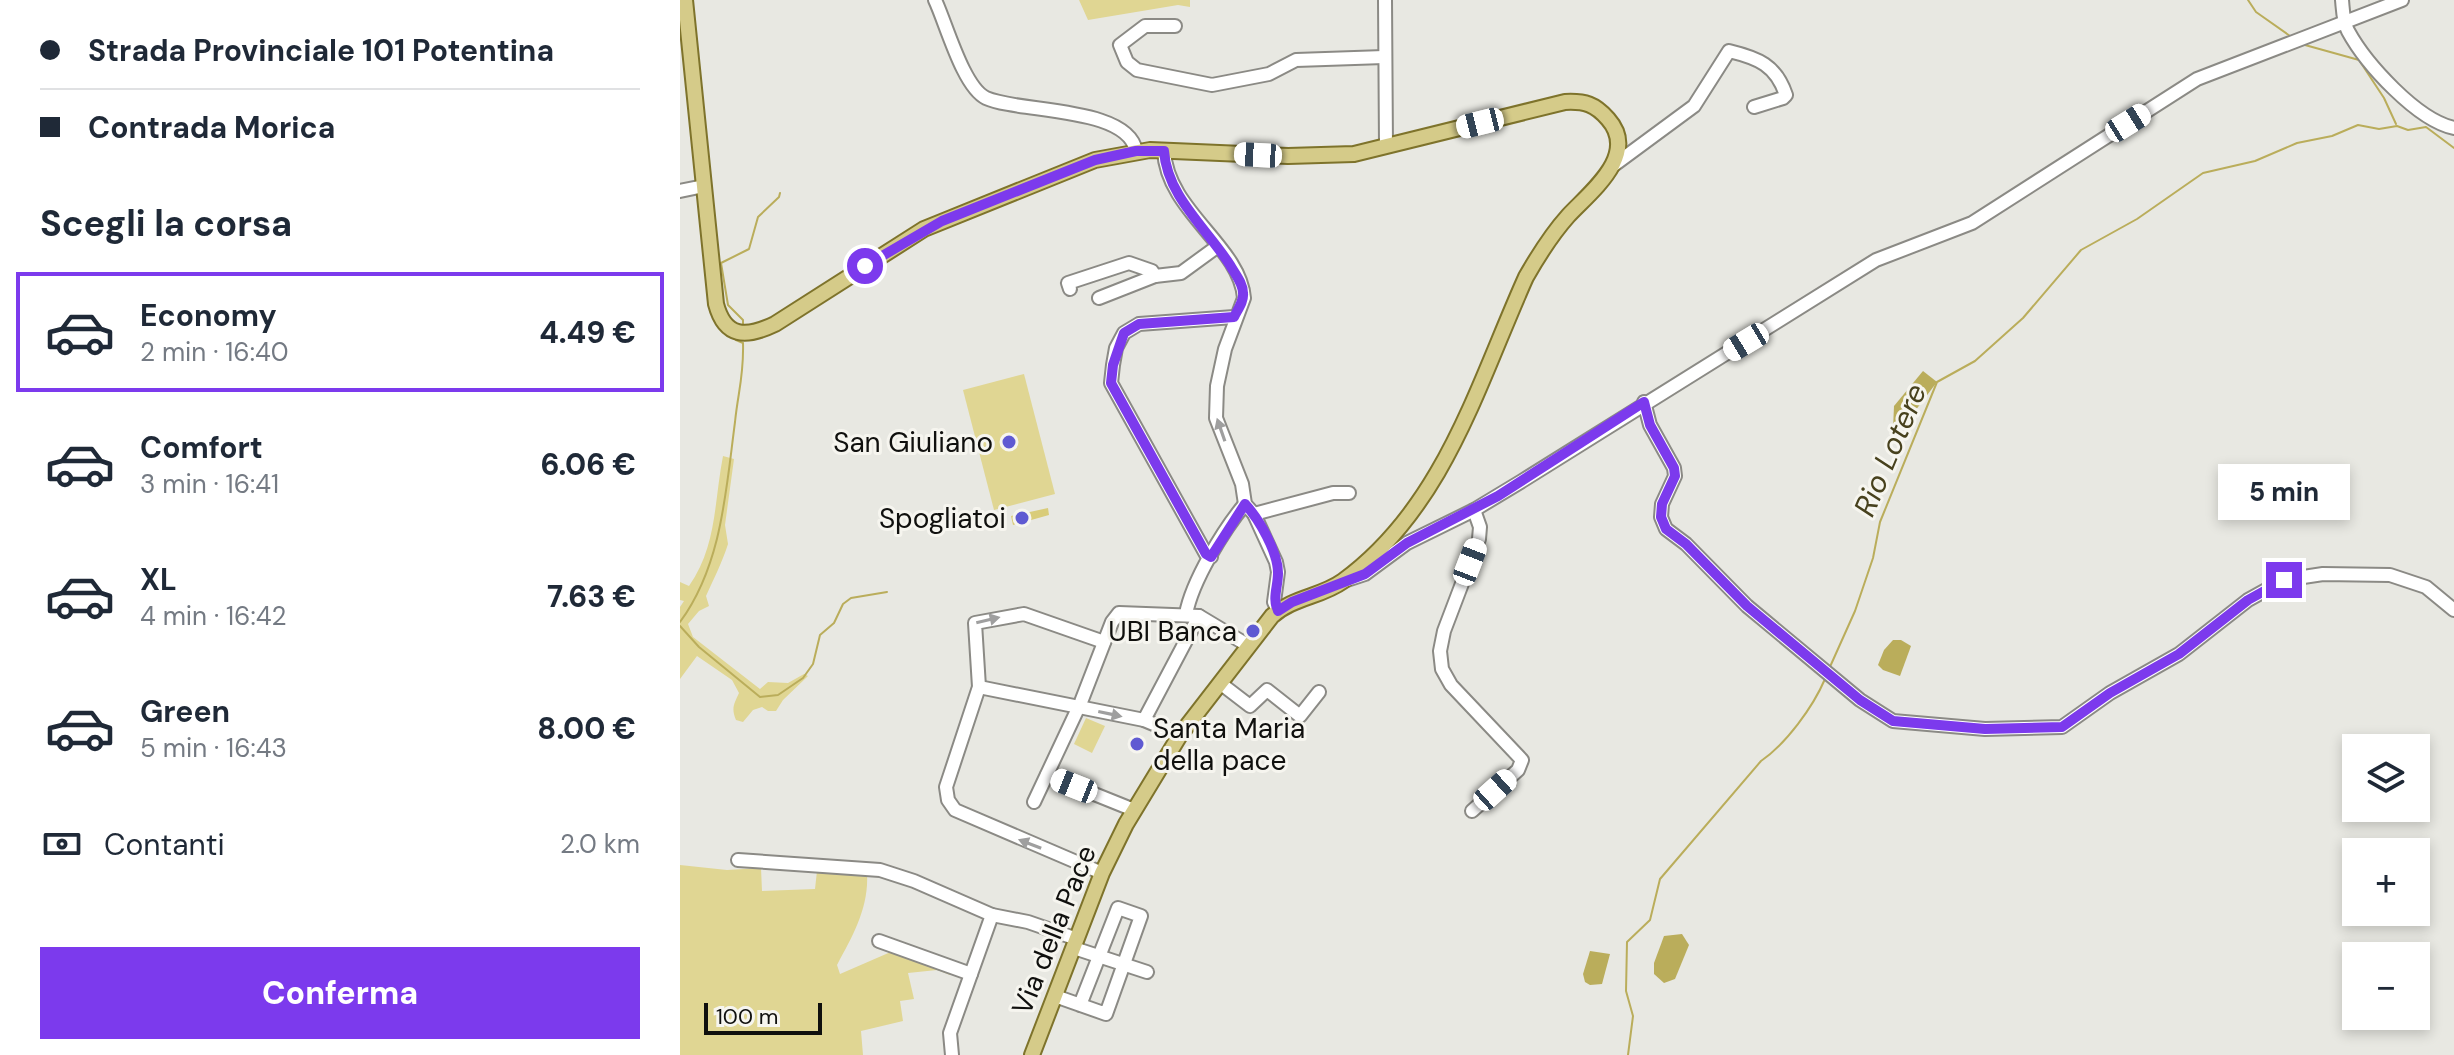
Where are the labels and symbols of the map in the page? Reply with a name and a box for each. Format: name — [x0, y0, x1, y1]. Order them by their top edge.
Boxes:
car — [2101, 100, 2155, 146]
car — [1454, 106, 1506, 140]
car — [1233, 142, 1283, 168]
route start — [847, 248, 883, 284]
car — [1719, 319, 1773, 365]
water label: Rio Lotere — [1845, 378, 1935, 522]
one-way arrow — [1214, 418, 1226, 442]
place label: San Giuliano — [833, 424, 993, 461]
marker: San Giuliano — [1000, 433, 1018, 451]
callout: 5 min — [2218, 464, 2350, 520]
place label: Spogliatoi — [879, 500, 1006, 537]
marker: Spogliatoi — [1013, 509, 1031, 527]
car — [1450, 535, 1490, 589]
route end — [2266, 562, 2302, 598]
one-way arrow — [975, 613, 1000, 626]
place label: UBI Banca — [1108, 613, 1237, 650]
marker: UBI Banca — [1244, 622, 1262, 640]
one-way arrow — [1098, 708, 1123, 721]
place label: Santa Maria della pace — [1153, 710, 1305, 779]
marker: Santa Maria della pace — [1128, 735, 1146, 753]
car — [1469, 765, 1521, 815]
car — [1047, 766, 1101, 806]
one-way arrow — [1018, 837, 1042, 850]
street label: Via della Pace — [1003, 840, 1105, 1020]
scale bar — [704, 999, 822, 1035]

